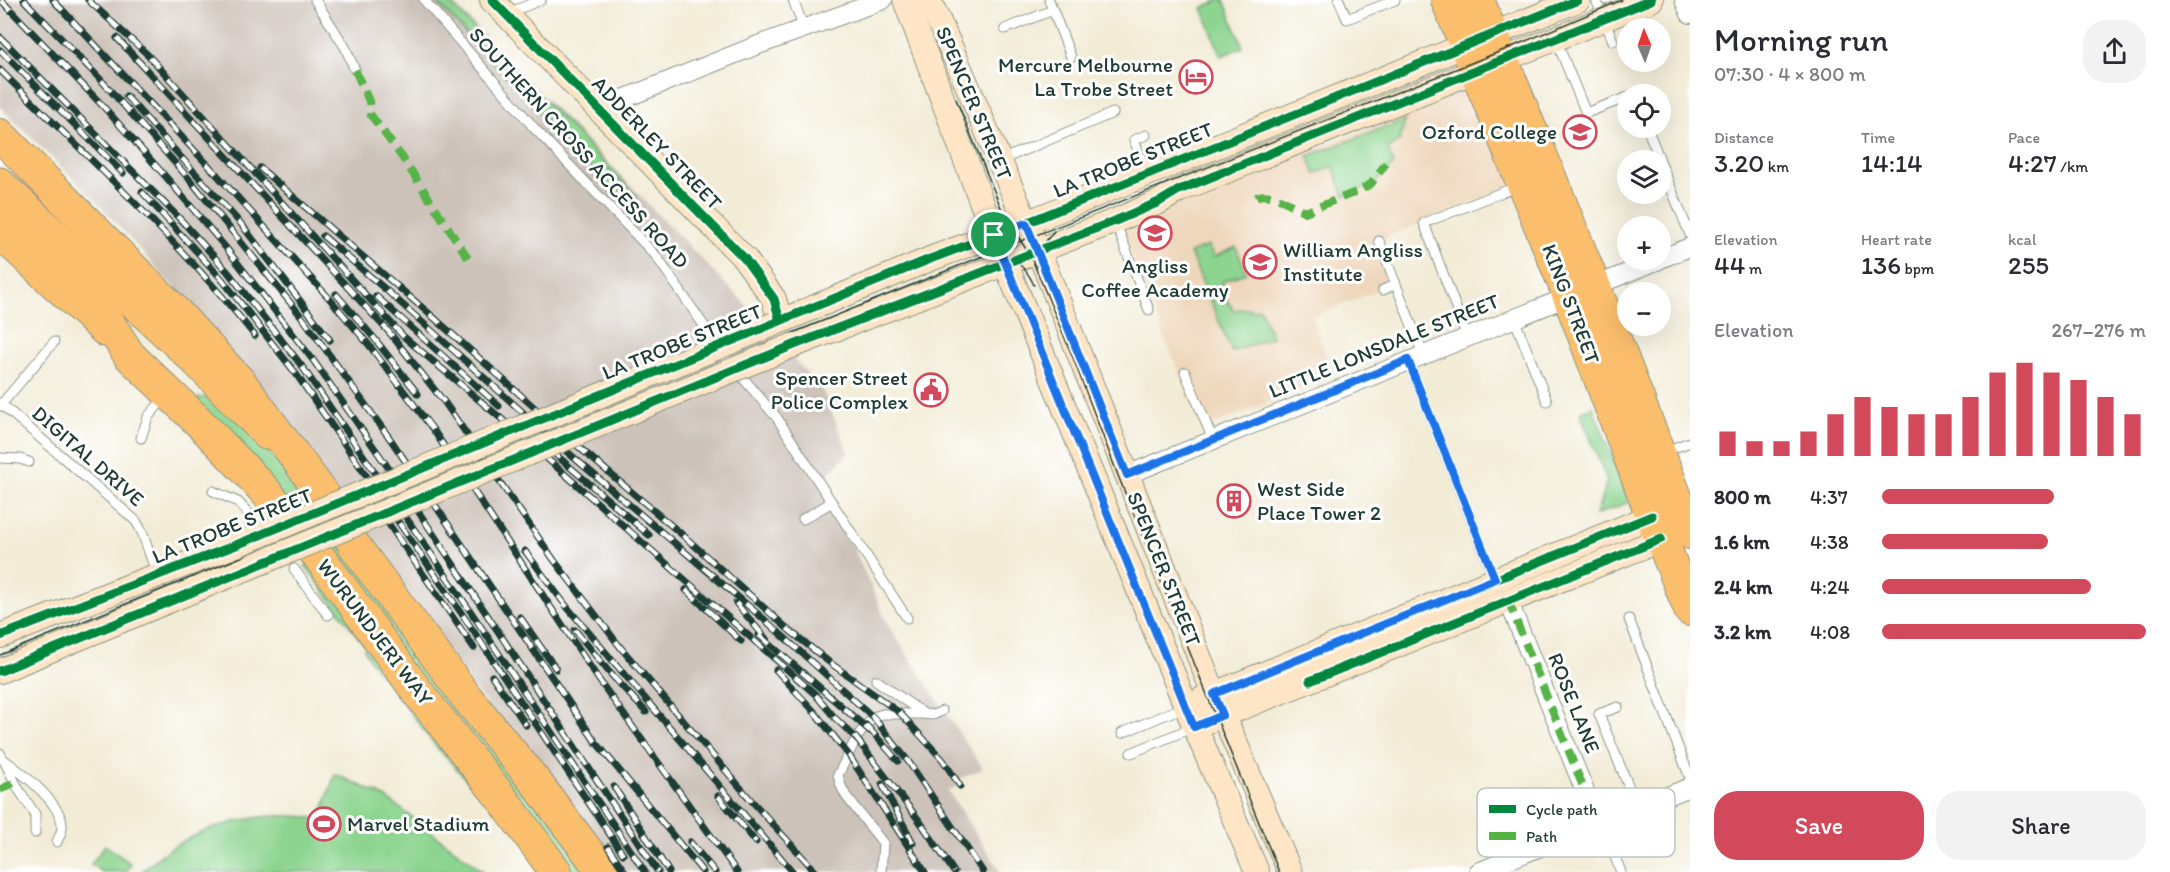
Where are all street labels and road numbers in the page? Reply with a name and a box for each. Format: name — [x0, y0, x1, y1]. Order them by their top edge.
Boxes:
street label: SOUTHERN CROSS ACCESS ROAD — [464, 22, 695, 274]
street label: SPENCER STREET — [931, 22, 1018, 183]
street label: ADDERLEY STREET — [587, 71, 728, 215]
street label: LA TROBE STREET — [1049, 116, 1216, 203]
street label: KING STREET — [1537, 240, 1606, 367]
street label: LITTLE LONSDALE STREET — [1265, 288, 1503, 403]
street label: LA TROBE STREET — [598, 298, 765, 385]
street label: DIGITAL DRIVE — [27, 400, 150, 511]
street label: LA TROBE STREET — [148, 482, 315, 569]
street label: SPENCER STREET — [1122, 488, 1207, 650]
street label: WURUNDJERI WAY — [312, 553, 439, 710]
street label: ROSE LANE — [1543, 649, 1606, 757]

